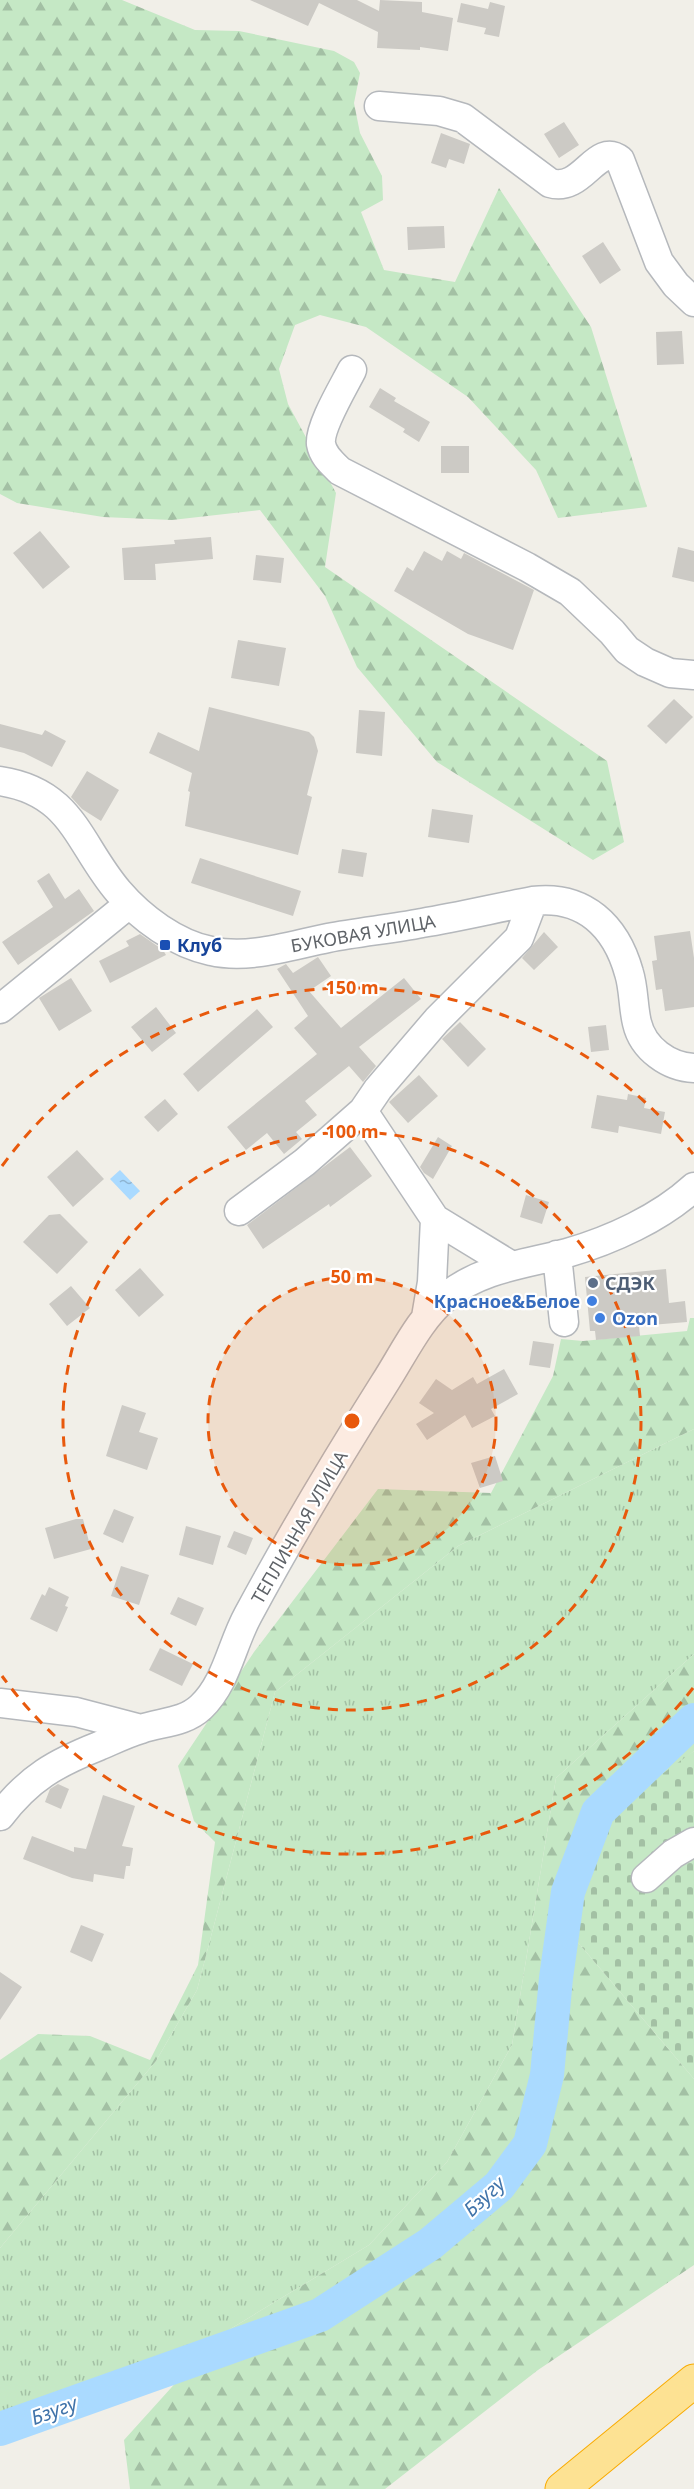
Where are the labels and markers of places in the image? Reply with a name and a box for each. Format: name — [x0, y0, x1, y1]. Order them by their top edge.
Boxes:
place label: Клуб — [177, 933, 222, 957]
marker: Клуб — [158, 938, 172, 952]
place label: СДЭК — [605, 1271, 655, 1295]
marker: СДЭК — [586, 1276, 600, 1290]
place label: Красное&Белое — [434, 1289, 580, 1313]
marker: Красное&Белое — [585, 1294, 599, 1308]
place label: Ozon — [612, 1306, 658, 1330]
marker: Ozon — [593, 1311, 607, 1325]
centre of rings — [342, 1411, 362, 1431]

